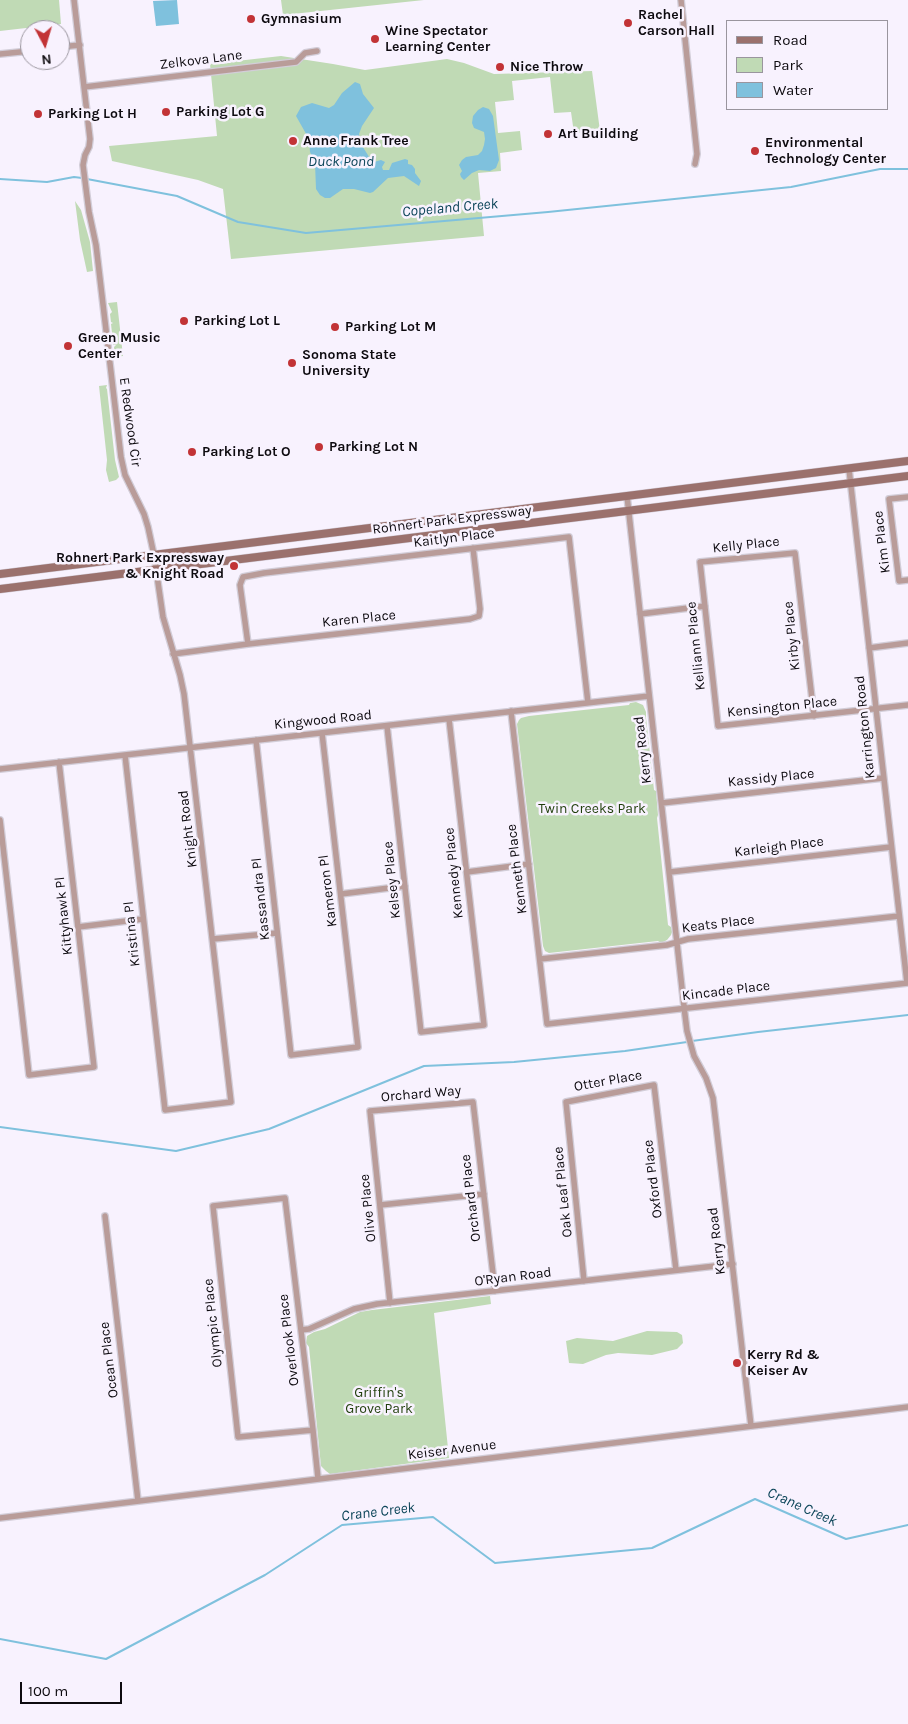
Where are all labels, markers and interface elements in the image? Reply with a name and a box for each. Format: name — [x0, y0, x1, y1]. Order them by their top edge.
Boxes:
place label: Rachel Carson Hall — [638, 7, 715, 40]
place label: Gymnasium — [261, 11, 342, 27]
marker: Gymnasium — [245, 13, 257, 25]
marker: Rachel Carson Hall — [622, 17, 634, 29]
north arrow — [20, 20, 70, 70]
legend — [726, 20, 888, 110]
place label: Wine Spectator Learning Center — [385, 23, 490, 56]
text: Road — [773, 31, 808, 49]
marker: Wine Spectator Learning Center — [369, 33, 381, 45]
street label: Zelkova Lane — [159, 47, 243, 73]
text: N — [41, 50, 52, 68]
text: Park — [773, 56, 803, 74]
place label: Nice Throw — [510, 59, 583, 75]
marker: Nice Throw — [494, 61, 506, 73]
text: Water — [773, 81, 813, 99]
place label: Parking Lot G — [176, 104, 264, 120]
place label: Parking Lot H — [48, 106, 137, 122]
marker: Parking Lot G — [160, 106, 172, 118]
marker: Parking Lot H — [32, 108, 44, 120]
place label: Art Building — [558, 126, 638, 142]
marker: Art Building — [542, 128, 554, 140]
place label: Anne Frank Tree — [303, 133, 409, 149]
marker: Anne Frank Tree — [287, 135, 299, 147]
place label: Environmental Technology Center — [765, 135, 886, 168]
marker: Environmental Technology Center — [749, 145, 761, 157]
water label: Duck Pond — [308, 153, 374, 171]
water label: Copeland Creek — [401, 195, 499, 221]
place label: Parking Lot L — [194, 313, 280, 329]
marker: Parking Lot L — [178, 315, 190, 327]
place label: Parking Lot M — [345, 319, 436, 335]
marker: Parking Lot M — [329, 321, 341, 333]
place label: Green Music Center — [78, 330, 160, 362]
marker: Green Music Center — [62, 340, 74, 352]
place label: Sonoma State University — [302, 347, 396, 380]
marker: Sonoma State University — [286, 357, 298, 369]
street label: E Redwood Cir — [115, 376, 145, 468]
place label: Parking Lot N — [329, 439, 418, 455]
marker: Parking Lot N — [313, 441, 325, 453]
place label: Parking Lot O — [202, 444, 291, 460]
marker: Parking Lot O — [186, 446, 198, 458]
street label: Rohnert Park Expressway — [371, 502, 533, 538]
street label: Kim Place — [870, 510, 894, 574]
street label: Kaitlyn Place — [412, 525, 496, 551]
street label: Kelly Place — [712, 533, 780, 557]
place label: Rohnert Park Expressway & Knight Road — [56, 550, 224, 582]
marker: Rohnert Park Expressway & Knight Road — [228, 560, 240, 572]
street label: Kirby Place — [780, 600, 804, 672]
street label: Kelliann Place — [683, 601, 709, 691]
street label: Karen Place — [321, 607, 397, 631]
street label: Karrington Road — [851, 675, 879, 779]
street label: Kensington Place — [726, 693, 838, 721]
street label: Kingwood Road — [273, 707, 373, 733]
street label: Kerry Road — [631, 715, 655, 785]
street label: Kassidy Place — [727, 765, 815, 791]
street label: Knight Road — [175, 789, 201, 869]
park label: Twin Creeks Park — [538, 801, 646, 817]
street label: Kenneth Place — [503, 823, 531, 915]
street label: Kennedy Place — [441, 827, 467, 919]
street label: Karleigh Place — [733, 833, 825, 861]
street label: Kelsey Place — [380, 840, 404, 920]
street label: Kameron Pl — [315, 854, 341, 928]
street label: Kassandra Pl — [248, 857, 274, 941]
street label: Kittyhawk Pl — [52, 876, 76, 956]
street label: Kristina Pl — [120, 900, 144, 968]
street label: Keats Place — [681, 911, 755, 937]
street label: Kincade Place — [681, 977, 771, 1005]
street label: Otter Place — [573, 1067, 643, 1095]
street label: Orchard Way — [380, 1082, 462, 1106]
street label: Oxford Place — [640, 1139, 666, 1219]
street label: Oak Leaf Place — [550, 1146, 576, 1238]
street label: Orchard Place — [457, 1153, 485, 1243]
street label: Olive Place — [356, 1173, 380, 1243]
street label: Kerry Road — [705, 1206, 729, 1276]
street label: O'Ryan Road — [473, 1264, 553, 1290]
street label: Olympic Place — [200, 1278, 226, 1368]
street label: Overlook Place — [275, 1293, 303, 1387]
street label: Ocean Place — [96, 1321, 122, 1399]
place label: Kerry Rd & Keiser Av — [747, 1347, 820, 1380]
marker: Kerry Rd & Keiser Av — [731, 1357, 743, 1369]
park label: Griffin's Grove Park — [345, 1385, 413, 1418]
street label: Keiser Avenue — [407, 1436, 497, 1464]
water label: Crane Creek — [764, 1484, 840, 1530]
water label: Crane Creek — [340, 1499, 416, 1525]
scale bar — [22, 1672, 125, 1704]
text: 100 m — [28, 1682, 68, 1700]

